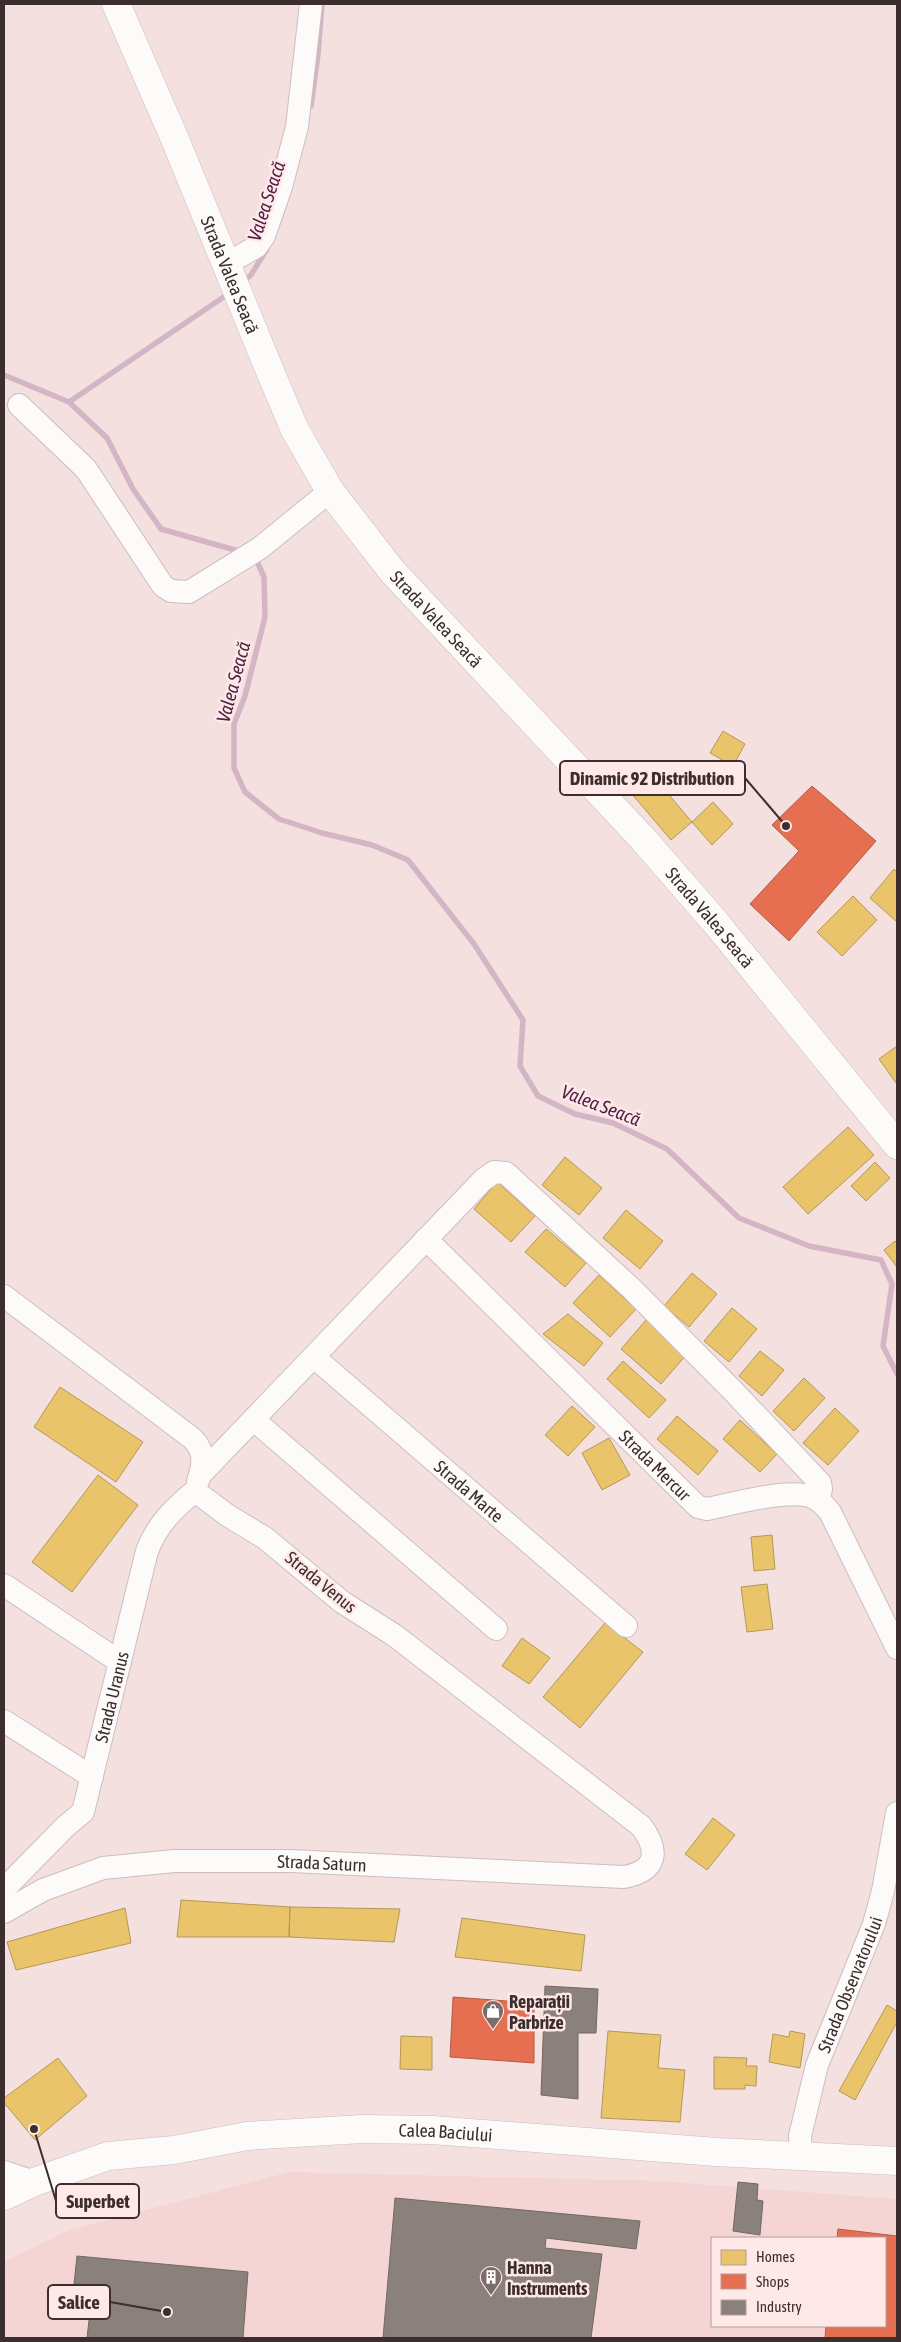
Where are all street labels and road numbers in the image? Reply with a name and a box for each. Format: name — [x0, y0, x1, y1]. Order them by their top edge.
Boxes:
street label: Strada Valea Seacă — [197, 213, 264, 337]
street label: Strada Valea Seacă — [386, 566, 487, 671]
street label: Strada Valea Seacă — [662, 863, 758, 972]
street label: Strada Mercur — [615, 1425, 696, 1505]
street label: Strada Marte — [431, 1455, 508, 1526]
street label: Strada Venus — [281, 1547, 361, 1617]
street label: Strada Uranus — [90, 1649, 133, 1745]
street label: Strada Saturn — [277, 1850, 367, 1875]
street label: Strada Observatorului — [813, 1914, 886, 2056]
street label: Calea Baciului — [398, 2119, 493, 2145]

